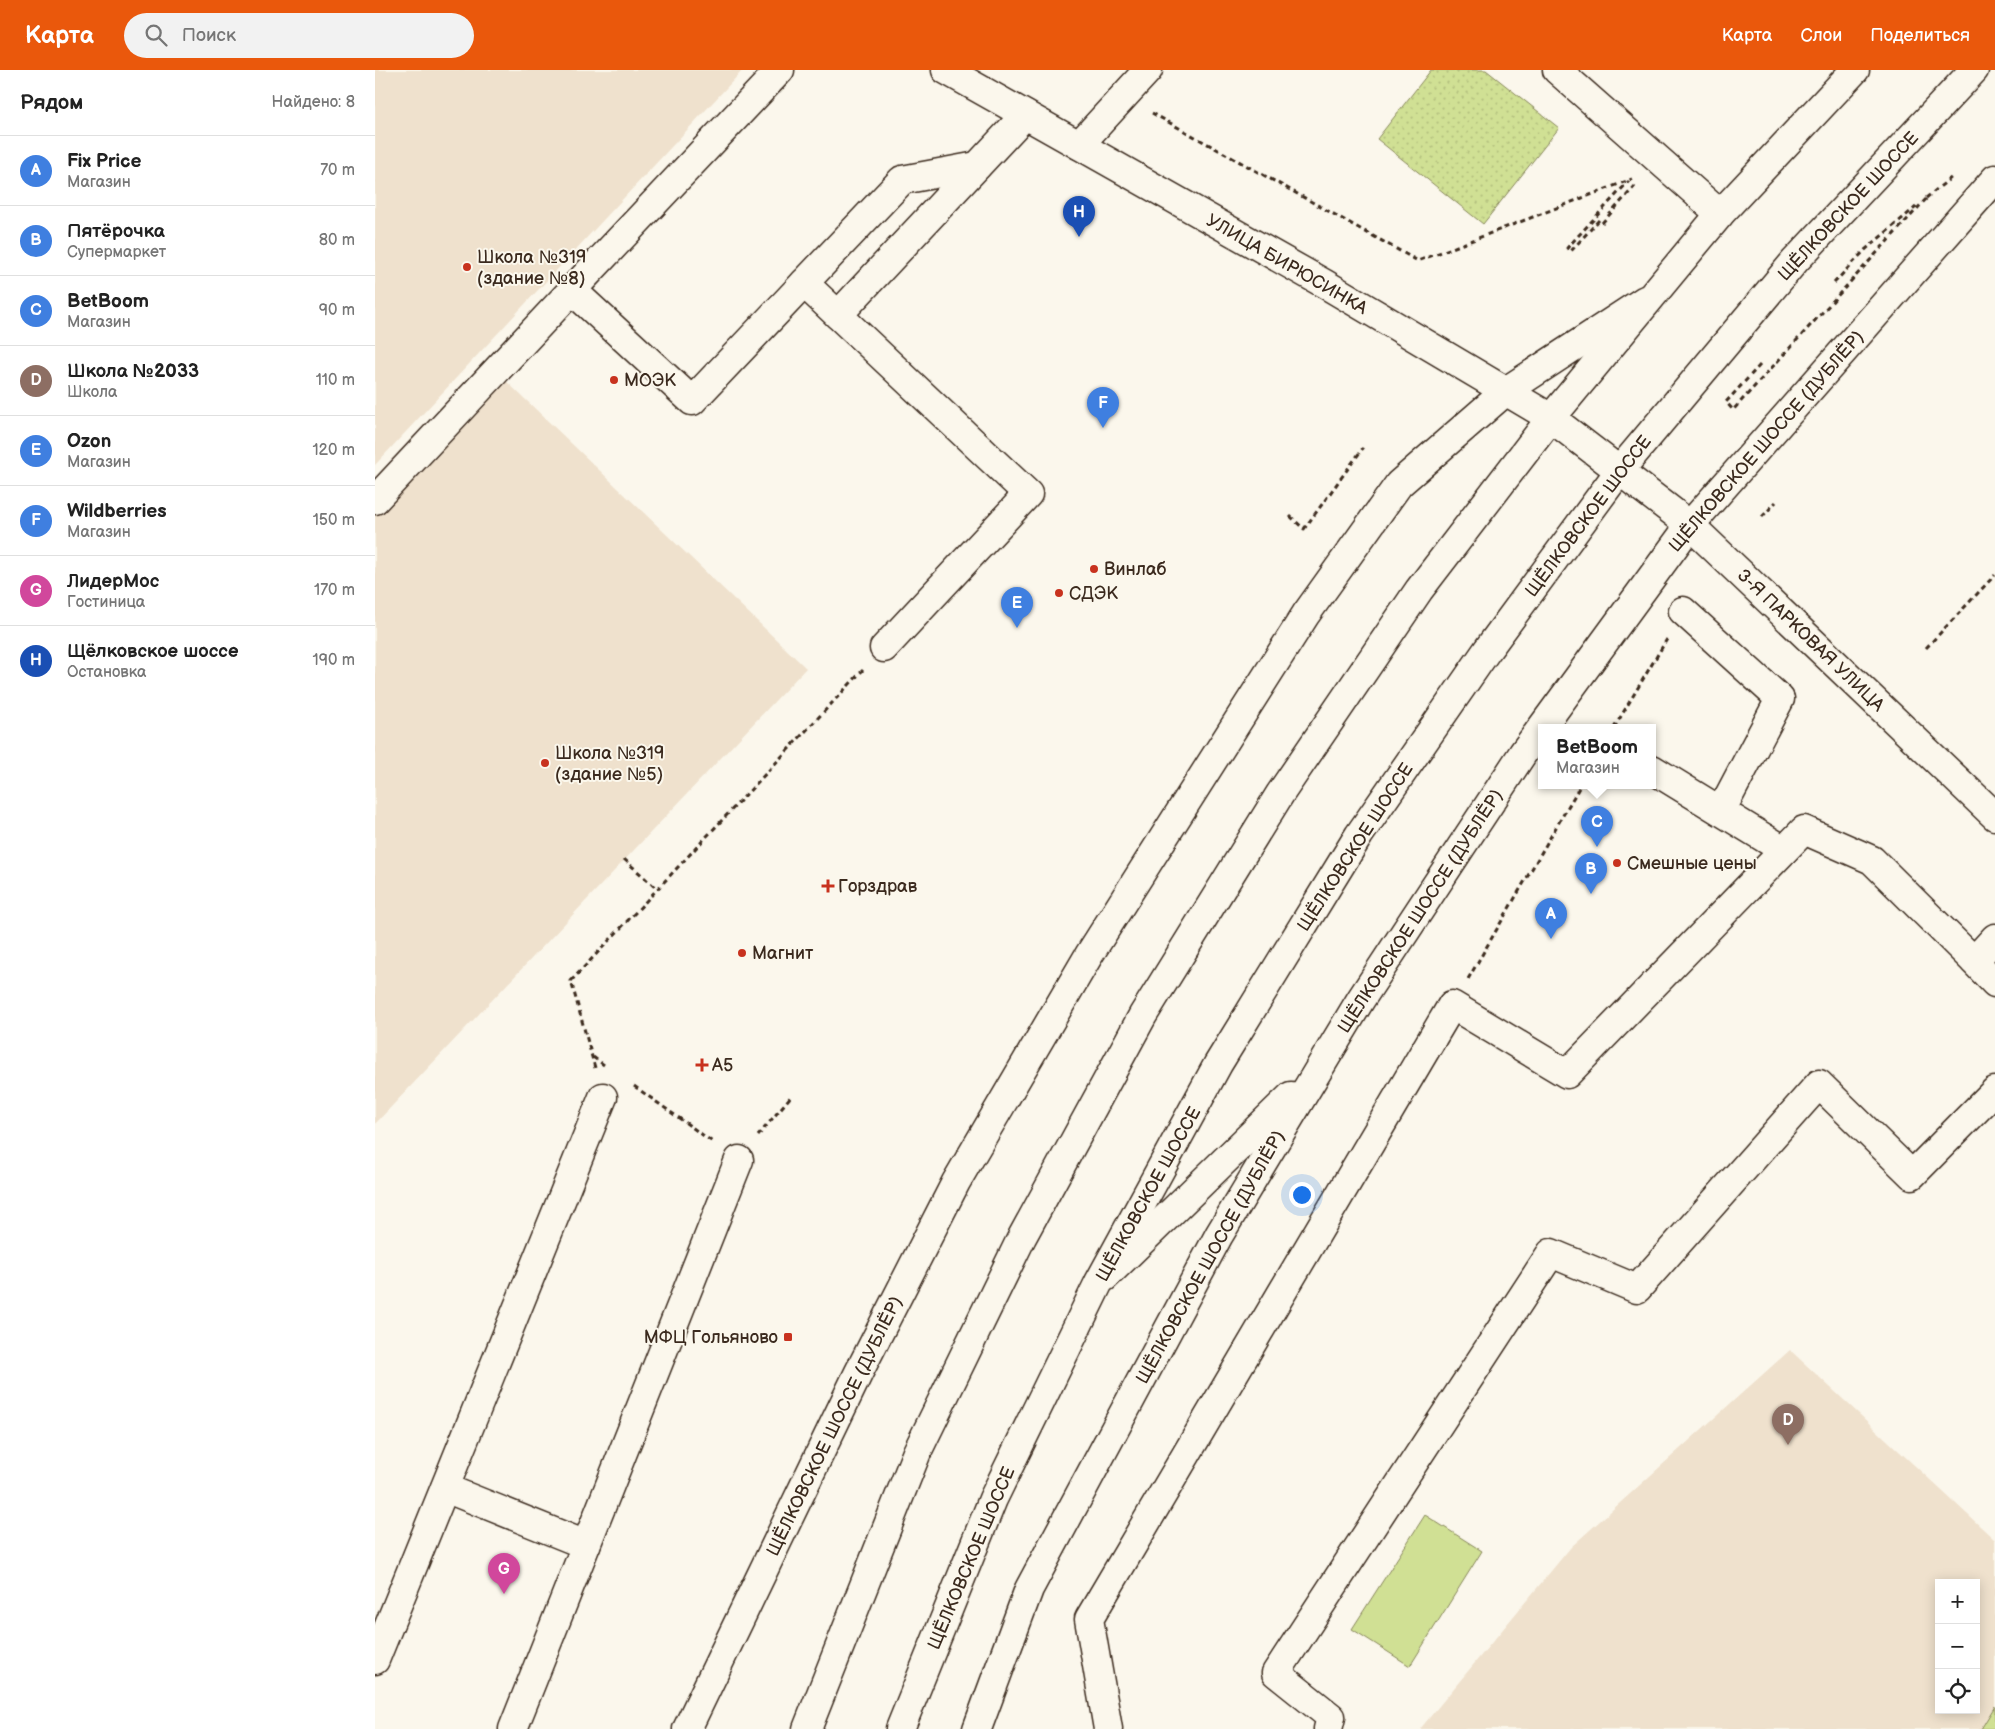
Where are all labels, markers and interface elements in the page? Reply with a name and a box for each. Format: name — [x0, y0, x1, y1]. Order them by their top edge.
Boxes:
search box — [124, 13, 474, 58]
text: Карта — [25, 21, 94, 50]
icon: search — [142, 21, 170, 49]
text: Поиск — [182, 24, 236, 47]
text: Карта — [1722, 25, 1772, 46]
text: Слои — [1800, 25, 1842, 46]
text: Поделиться — [1870, 25, 1970, 46]
text: Рядом — [20, 90, 83, 115]
text: Найдено: 8 — [272, 93, 355, 112]
street label: ЩЁЛКОВСКОЕ ШОССЕ — [1773, 127, 1923, 285]
text: Fix Price — [67, 150, 141, 173]
text: A — [31, 161, 41, 180]
text: 70 m — [320, 161, 355, 180]
text: Магазин — [67, 173, 131, 192]
pin: H — [1063, 196, 1095, 237]
street label: УЛИЦА БИРЮСИНКА — [1203, 210, 1371, 319]
text: Пятёрочка — [67, 220, 165, 243]
text: B — [30, 231, 42, 250]
text: 80 m — [319, 231, 355, 250]
text: Супермаркет — [67, 243, 166, 262]
place label: Школа №319 (здание №8) — [477, 247, 586, 289]
marker: Школа №319 (здание №8) — [461, 261, 473, 273]
text: BetBoom — [67, 290, 149, 313]
text: C — [30, 301, 42, 320]
text: 90 m — [319, 301, 355, 320]
text: Магазин — [67, 313, 131, 332]
street label: ЩЁЛКОВСКОЕ ШОССЕ (ДУБЛЁР) — [1664, 326, 1868, 556]
text: Школа №2033 — [67, 360, 199, 383]
place label: МОЭК — [624, 370, 676, 391]
text: D — [30, 371, 42, 390]
text: 110 m — [316, 371, 355, 390]
marker: МОЭК — [608, 374, 620, 386]
text: Школа — [67, 383, 117, 402]
pin: F — [1087, 387, 1119, 428]
text: Ozon — [67, 430, 111, 453]
street label: ЩЁЛКОВСКОЕ ШОССЕ — [1520, 431, 1656, 601]
text: E — [31, 441, 41, 460]
text: 120 m — [312, 441, 355, 460]
text: Магазин — [67, 453, 131, 472]
text: Wildberries — [67, 500, 167, 523]
text: F — [31, 511, 41, 530]
text: 150 m — [313, 511, 355, 530]
text: Магазин — [67, 523, 131, 542]
place label: Винлаб — [1104, 559, 1167, 580]
marker: Винлаб — [1088, 563, 1100, 575]
street label: 3-Я ПАРКОВАЯ УЛИЦА — [1733, 565, 1889, 716]
text: ЛидерМос — [67, 570, 159, 593]
text: G — [30, 581, 42, 600]
text: 170 m — [314, 581, 355, 600]
place label: СДЭК — [1069, 583, 1118, 604]
pin: E — [1001, 587, 1033, 628]
marker: СДЭК — [1053, 587, 1065, 599]
text: Гостиница — [67, 593, 145, 612]
text: Щёлковское шоссе — [67, 640, 239, 663]
text: H — [30, 651, 42, 670]
text: 190 m — [313, 651, 355, 670]
text: Остановка — [67, 663, 146, 682]
popup — [1538, 724, 1656, 789]
text: BetBoom — [1556, 736, 1638, 759]
place label: Школа №319 (здание №5) — [555, 743, 664, 785]
marker: Школа №319 (здание №5) — [539, 757, 551, 769]
street label: ЩЁЛКОВСКОЕ ШОССЕ — [1292, 759, 1418, 935]
text: Магазин — [1556, 759, 1620, 778]
street label: ЩЁЛКОВСКОЕ ШОССЕ (ДУБЛЁР) — [1333, 785, 1507, 1037]
pin: C — [1581, 806, 1613, 847]
pin: B — [1575, 853, 1607, 894]
place label: Смешные цены — [1627, 853, 1757, 874]
marker: Смешные цены — [1611, 857, 1623, 869]
place label: Горздрав — [838, 876, 918, 897]
marker: Горздрав — [822, 880, 834, 892]
pin: A — [1535, 898, 1567, 939]
place label: Магнит — [752, 943, 814, 964]
marker: Магнит — [736, 947, 748, 959]
place label: А5 — [711, 1055, 733, 1076]
marker: А5 — [696, 1059, 708, 1071]
street label: ЩЁЛКОВСКОЕ ШОССЕ — [1091, 1103, 1205, 1285]
street label: ЩЁЛКОВСКОЕ ШОССЕ (ДУБЛЁР) — [1131, 1127, 1289, 1387]
your location — [1289, 1182, 1315, 1208]
street label: ЩЁЛКОВСКОЕ ШОССЕ (ДУБЛЁР) — [761, 1293, 907, 1559]
place label: МФЦ Гольяново — [644, 1327, 778, 1348]
marker: МФЦ Гольяново — [782, 1331, 794, 1343]
pin: D — [1772, 1404, 1804, 1445]
street label: ЩЁЛКОВСКОЕ ШОССЕ — [923, 1463, 1019, 1653]
pin: G — [488, 1553, 520, 1594]
map controls — [1935, 1579, 1980, 1714]
button: + — [1935, 1579, 1980, 1624]
button: − — [1935, 1624, 1980, 1669]
button: locate — [1935, 1669, 1980, 1714]

